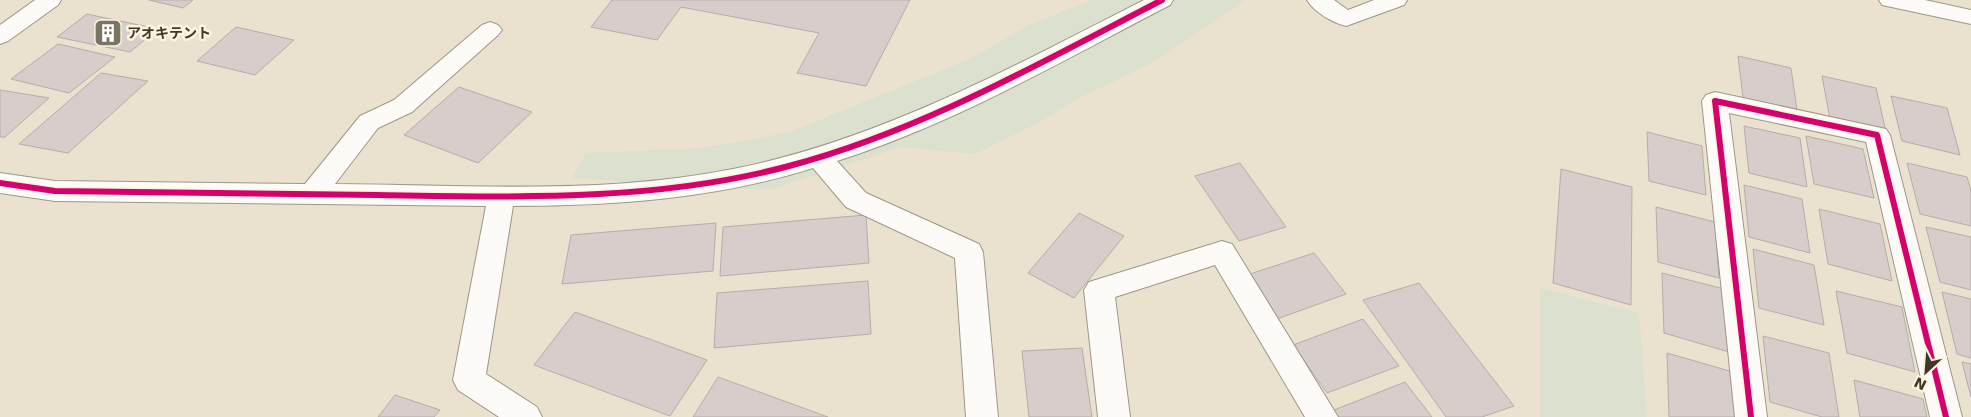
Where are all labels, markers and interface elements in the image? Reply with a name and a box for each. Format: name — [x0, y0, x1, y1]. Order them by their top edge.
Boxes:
building icon: アオキテント — [93, 18, 123, 48]
place label: アオキテント — [127, 25, 211, 41]
north arrow — [1901, 347, 1951, 397]
text: N — [1912, 374, 1929, 393]

